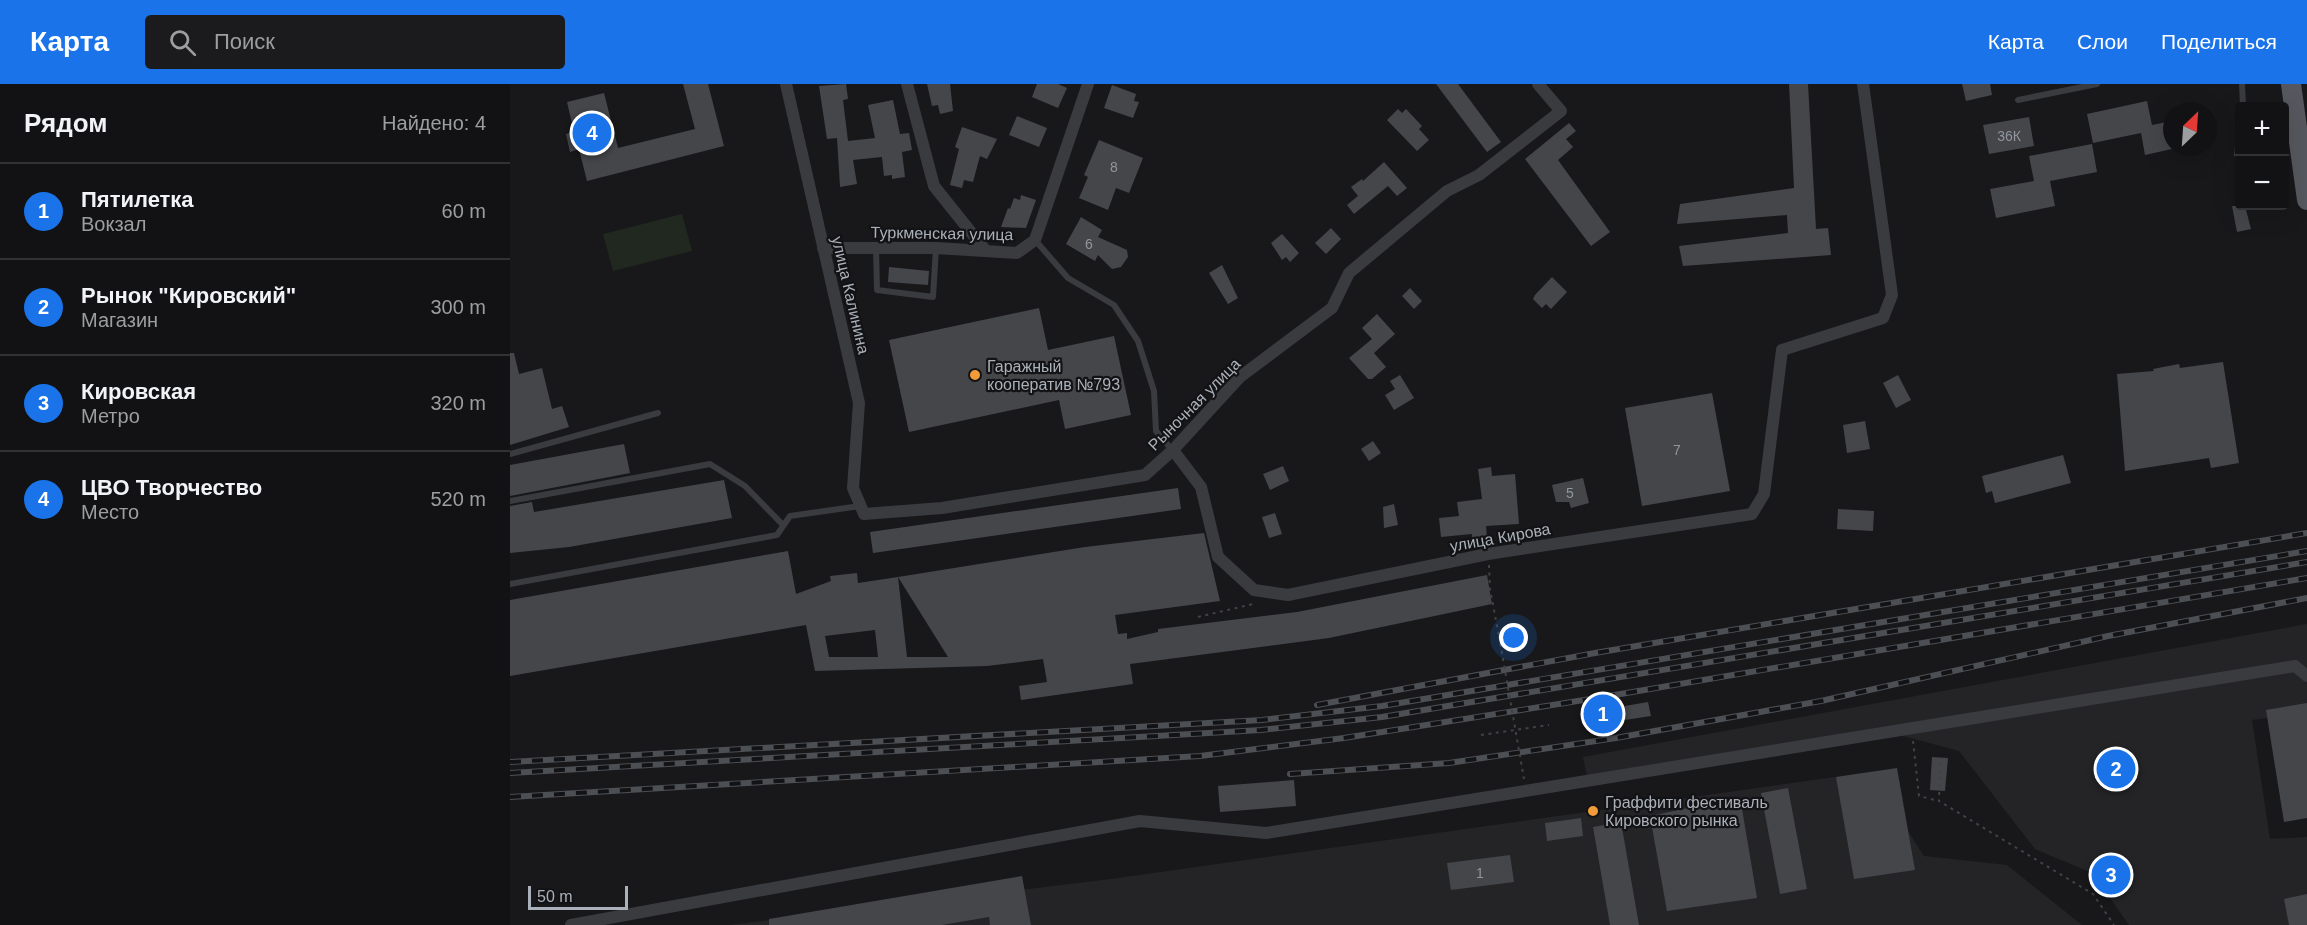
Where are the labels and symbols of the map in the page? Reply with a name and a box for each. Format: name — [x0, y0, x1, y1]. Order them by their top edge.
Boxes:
north arrow — [2163, 102, 2217, 156]
pin: 4 — [572, 110, 611, 156]
house number: 36К — [1997, 128, 2022, 144]
house number: 8 — [1110, 159, 1118, 175]
street label: Туркменская улица — [871, 224, 1014, 243]
street label: улица Калинина — [829, 235, 872, 356]
house number: 6 — [1085, 236, 1093, 252]
street label: Рыночная улица — [1145, 355, 1244, 454]
place label: Гаражный кооператив №793 — [987, 358, 1120, 393]
marker: Гаражный кооператив №793 — [968, 368, 982, 382]
house number: 7 — [1673, 442, 1681, 458]
house number: 5 — [1566, 485, 1574, 501]
street label: улица Кирова — [1449, 520, 1552, 555]
your location — [1499, 623, 1528, 652]
pin: 1 — [1584, 692, 1622, 736]
pin: 2 — [2096, 746, 2136, 792]
place label: Граффити фестиваль Кировского рынка — [1605, 794, 1768, 829]
marker: Граффити фестиваль Кировского рынка — [1586, 804, 1600, 818]
pin: 3 — [2092, 852, 2130, 898]
house number: 1 — [1476, 865, 1484, 881]
scale bar — [528, 883, 628, 910]

